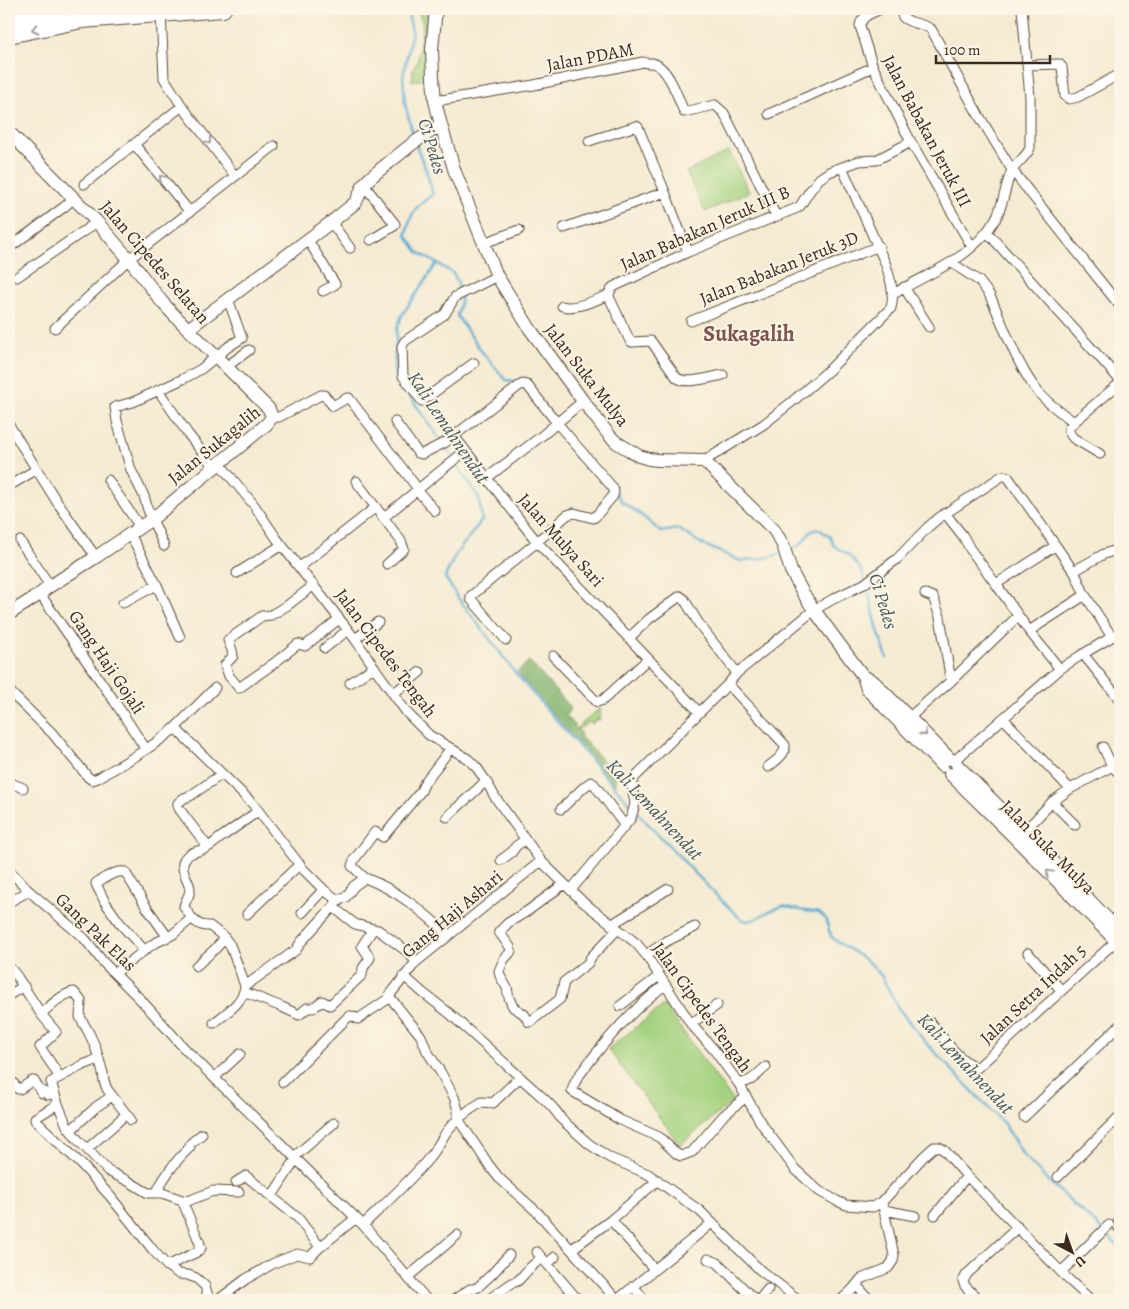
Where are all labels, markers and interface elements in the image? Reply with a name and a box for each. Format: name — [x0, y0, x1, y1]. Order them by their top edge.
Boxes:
one-way arrow — [31, 23, 40, 34]
scale bar — [936, 32, 1050, 64]
street label: Jalan PDAM — [544, 37, 636, 77]
text: 100 m — [944, 40, 981, 60]
street label: Jalan Babakan Jeruk III — [877, 51, 977, 211]
water label: Ci Pedes — [411, 115, 453, 178]
one-way arrow — [202, 135, 211, 145]
one-way arrow — [160, 175, 168, 184]
street label: Jalan Babakan Jeruk III B — [616, 180, 794, 276]
street label: Jalan Cipedes Selatan — [95, 195, 215, 329]
street label: Jalan Babakan Jeruk 3D — [696, 225, 862, 311]
street label: Jalan Suka Mulya — [539, 318, 635, 432]
district label: Sukagalih — [703, 319, 795, 349]
water label: Kali Lemahnendut — [401, 366, 496, 490]
street label: Jalan Sukagalih — [163, 400, 266, 490]
street label: Jalan Mulya Sari — [513, 488, 609, 592]
water label: Ci Pedes — [862, 570, 904, 633]
street label: Jalan Cipedes Tengah — [330, 584, 443, 723]
street label: Gang Haji Gojali — [63, 605, 151, 719]
one-way arrow — [918, 727, 927, 736]
water label: Kali Lemahnendut — [600, 753, 709, 867]
street label: Jalan Suka Mulya — [995, 794, 1101, 900]
street label: Gang Haji Ashari — [396, 865, 508, 963]
one-way arrow — [1046, 869, 1055, 878]
street label: Gang Pak Elas — [50, 887, 142, 977]
street label: Jalan Cipedes Tengah — [647, 937, 758, 1077]
street label: Jalan Setra Indah 5 — [975, 939, 1091, 1049]
water label: Kali Lemahnendut — [911, 1007, 1020, 1121]
north arrow — [1046, 1226, 1096, 1276]
text: U — [1070, 1251, 1090, 1272]

